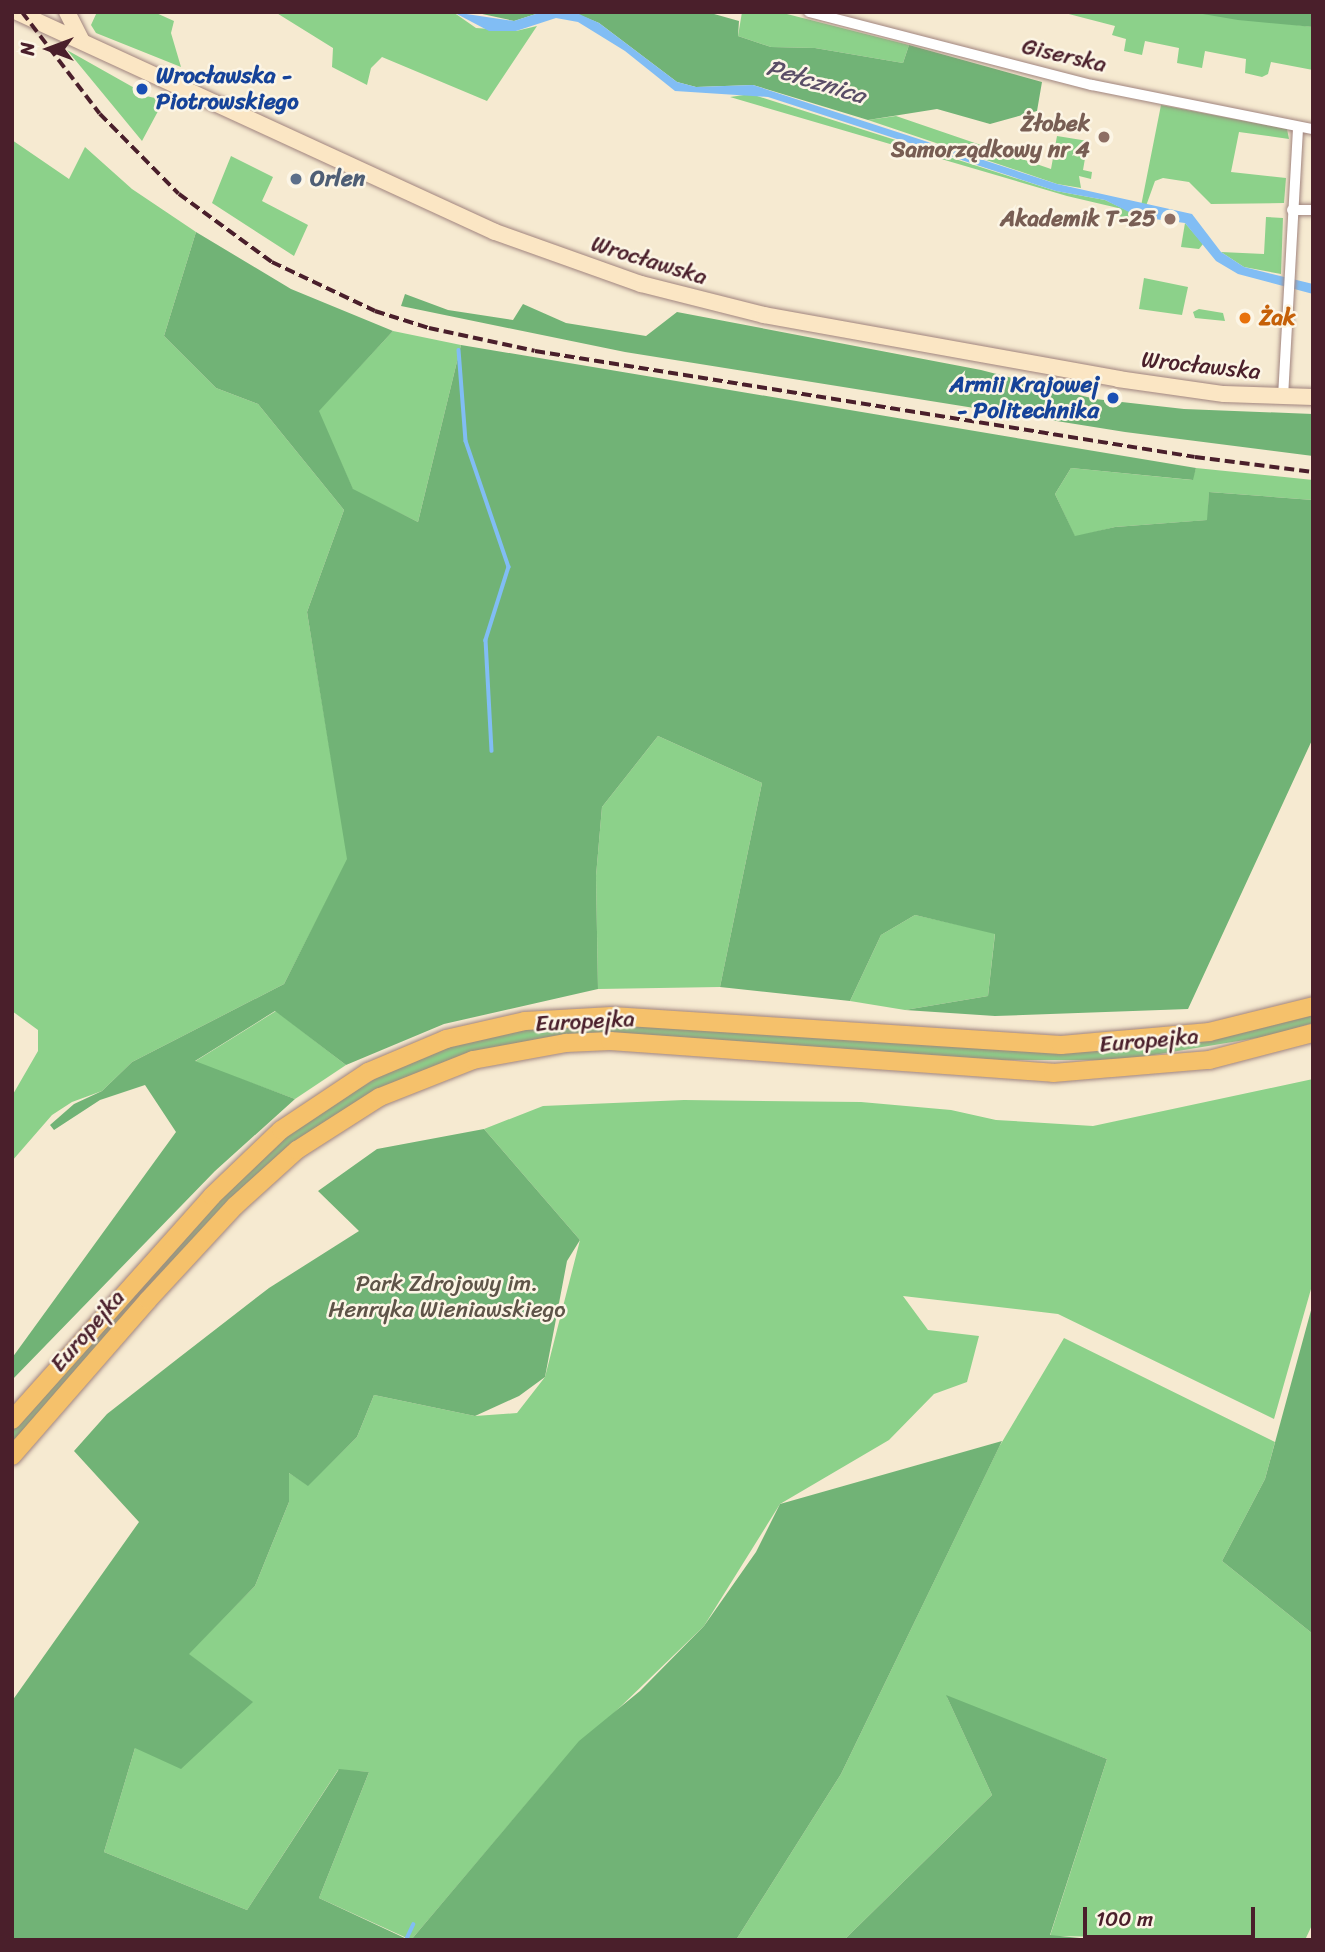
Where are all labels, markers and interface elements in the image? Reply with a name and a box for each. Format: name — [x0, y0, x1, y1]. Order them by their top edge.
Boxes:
north arrow — [14, 14, 84, 84]
street label: Giserska — [1019, 33, 1109, 79]
text: N — [11, 42, 44, 56]
water label: Pełcznica — [763, 53, 869, 111]
place label: Wrocławska - Piotrowskiego — [156, 62, 299, 116]
marker: Wrocławska - Piotrowskiego — [134, 81, 150, 97]
place label: Żłobek Samorządkowy nr 4 — [891, 110, 1090, 164]
marker: Żłobek Samorządkowy nr 4 — [1096, 129, 1112, 145]
place label: Orlen — [310, 165, 365, 193]
marker: Orlen — [288, 171, 304, 187]
place label: Akademik T-25 — [1000, 205, 1156, 233]
marker: Akademik T-25 — [1162, 211, 1178, 227]
street label: Wrocławska — [588, 230, 710, 292]
place label: Żak — [1259, 304, 1295, 332]
marker: Żak — [1237, 310, 1253, 326]
street label: Wrocławska — [1140, 346, 1262, 386]
place label: Armii Krajowej - Politechnika — [950, 371, 1099, 425]
marker: Armii Krajowej - Politechnika — [1105, 390, 1121, 406]
street label: Europejka — [534, 1006, 636, 1038]
street label: Europejka — [1098, 1023, 1200, 1059]
park label: Park Zdrojowy im. Henryka Wieniawskiego — [329, 1270, 565, 1324]
street label: Europejka — [45, 1284, 131, 1378]
scale bar — [1087, 1892, 1258, 1936]
text: 100 m — [1096, 1900, 1153, 1938]

